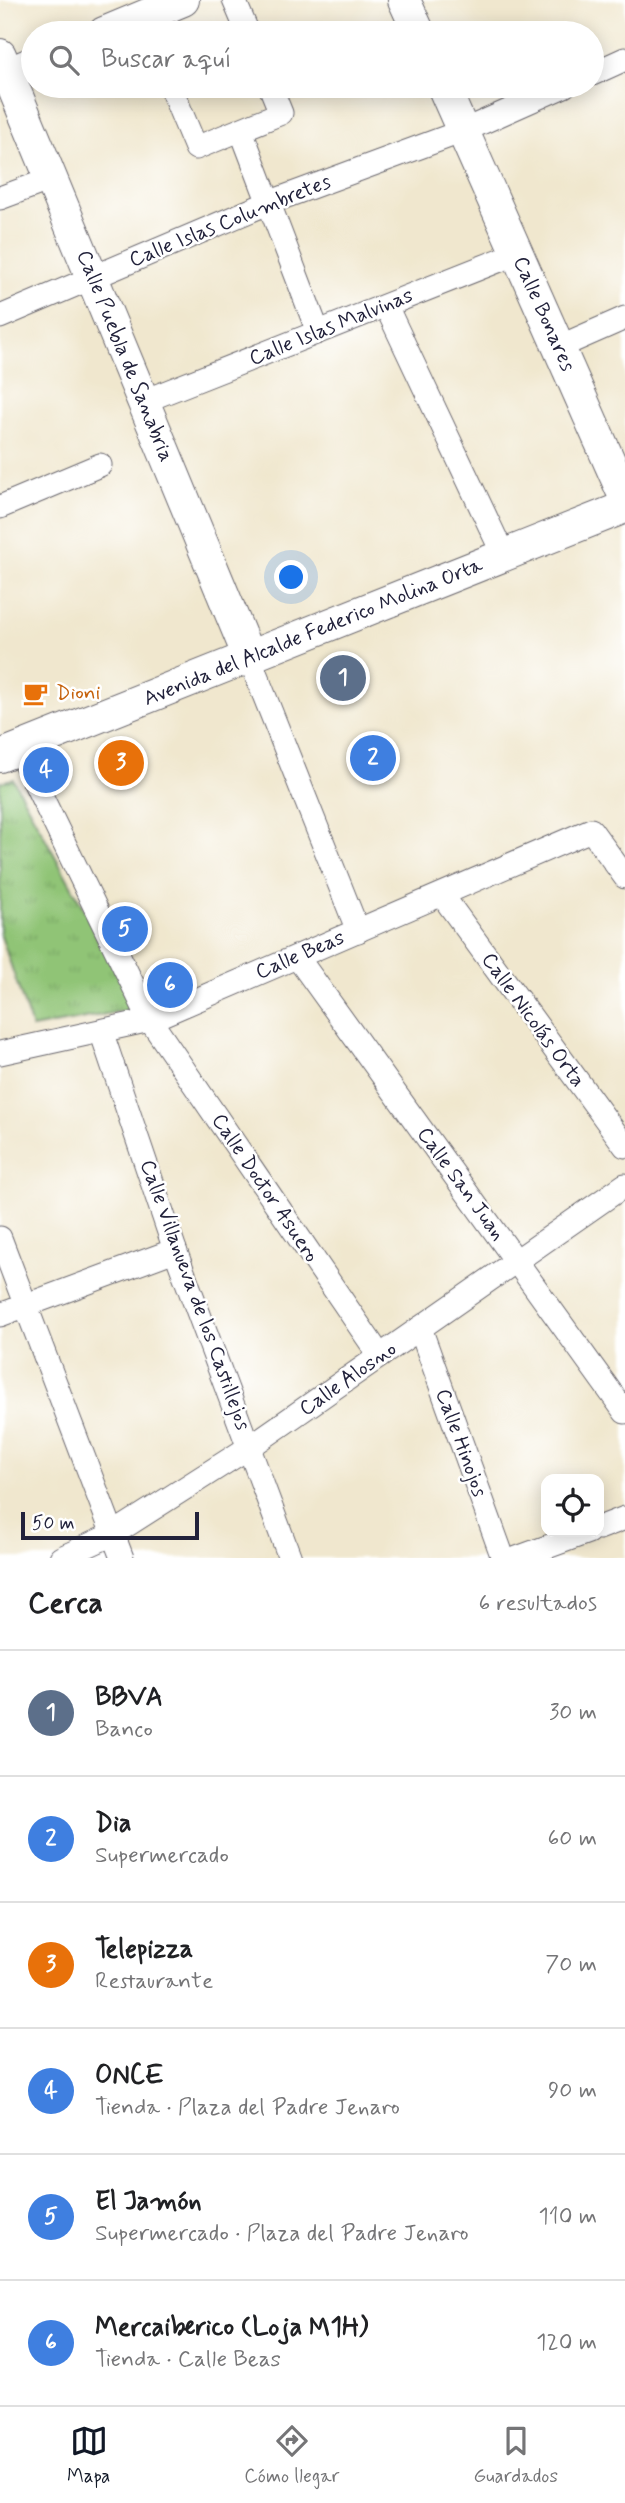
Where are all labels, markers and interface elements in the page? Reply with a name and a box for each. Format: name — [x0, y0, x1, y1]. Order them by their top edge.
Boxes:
search box — [21, 21, 604, 98]
icon: search — [45, 41, 83, 79]
text: Buscar aquí — [101, 43, 232, 77]
street label: Calle Islas Columbretes — [125, 168, 335, 274]
street label: Calle Puebla de Sanabria — [70, 246, 180, 466]
street label: Calle Bonares — [506, 252, 582, 376]
street label: Calle Islas Malvinas — [245, 281, 417, 373]
street label: Avenida del Alcalde Federico Molina Orta — [139, 551, 487, 713]
your location — [274, 560, 308, 594]
pin: 1 — [320, 652, 366, 704]
cafe icon: Dioni — [22, 679, 50, 707]
place label: Dioni — [56, 679, 101, 707]
pin: 2 — [350, 732, 396, 784]
pin: 3 — [98, 737, 144, 789]
pin: 4 — [23, 744, 69, 796]
pin: 5 — [102, 903, 148, 955]
street label: Calle Beas — [251, 924, 349, 986]
street label: Calle Nicolás Orta — [475, 947, 591, 1093]
pin: 6 — [147, 959, 193, 1011]
street label: Calle Doctor Asuero — [205, 1108, 325, 1268]
street label: Calle San Juan — [410, 1122, 512, 1246]
street label: Calle Villanueva de los Castillejos — [133, 1156, 257, 1434]
street label: Calle Alosno — [294, 1335, 402, 1423]
street label: Calle Hinojos — [428, 1385, 494, 1501]
map controls — [541, 1474, 604, 1537]
button: locate — [541, 1474, 604, 1537]
scale bar — [21, 1509, 200, 1541]
text: 50 m — [32, 1511, 75, 1536]
text: Cerca — [28, 1584, 103, 1623]
text: 6 resultados — [479, 1589, 597, 1619]
text: BBVA — [95, 1681, 163, 1715]
text: 1 — [46, 1698, 56, 1728]
text: 30 m — [549, 1698, 597, 1728]
text: Banco — [95, 1715, 153, 1745]
text: Dia — [95, 1807, 132, 1841]
text: 2 — [45, 1824, 57, 1854]
text: 60 m — [548, 1824, 597, 1854]
text: Supermercado — [95, 1841, 229, 1871]
text: Telepizza — [95, 1933, 193, 1967]
text: 3 — [46, 1950, 56, 1980]
text: 70 m — [545, 1950, 597, 1980]
text: Restaurante — [95, 1967, 213, 1997]
text: ONCE — [95, 2059, 164, 2093]
text: 4 — [44, 2076, 58, 2106]
text: 90 m — [548, 2076, 597, 2106]
text: Tienda · Plaza del Padre Jenaro — [95, 2093, 400, 2123]
text: El Jamón — [95, 2185, 202, 2219]
text: 5 — [44, 2202, 58, 2232]
text: 110 m — [538, 2202, 597, 2232]
text: Supermercado · Plaza del Padre Jenaro — [95, 2219, 469, 2249]
text: Mercaiberico (Loja M1H) — [95, 2311, 368, 2345]
text: 6 — [45, 2328, 57, 2358]
text: 120 m — [536, 2328, 597, 2358]
text: Tienda · Calle Beas — [95, 2345, 281, 2375]
tab: Mapa — [67, 2422, 110, 2489]
tab: Cómo llegar — [244, 2422, 339, 2489]
tab: Guardados — [473, 2422, 558, 2489]

